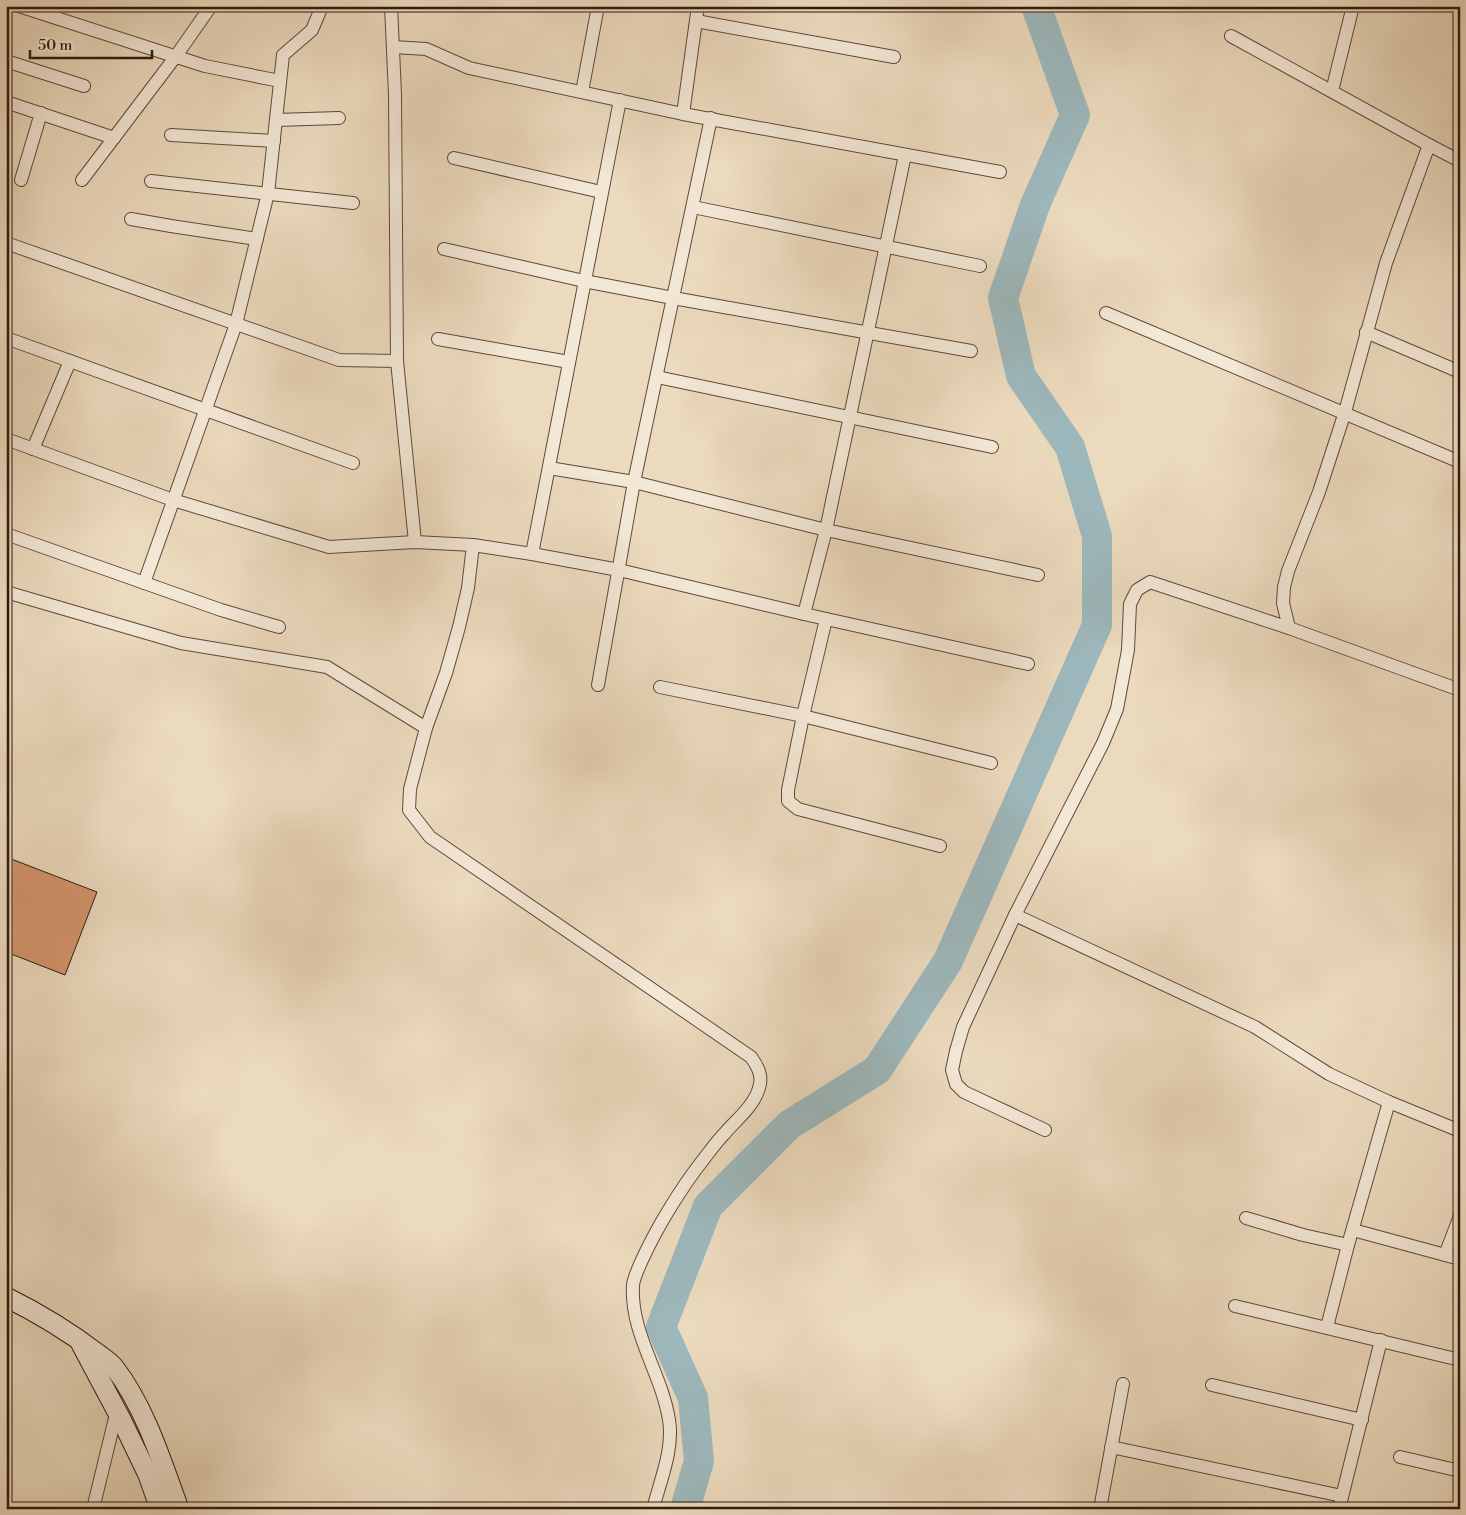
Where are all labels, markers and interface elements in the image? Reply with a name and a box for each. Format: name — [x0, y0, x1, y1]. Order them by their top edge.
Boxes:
scale bar — [30, 28, 152, 60]
text: 50 m — [38, 36, 72, 55]

